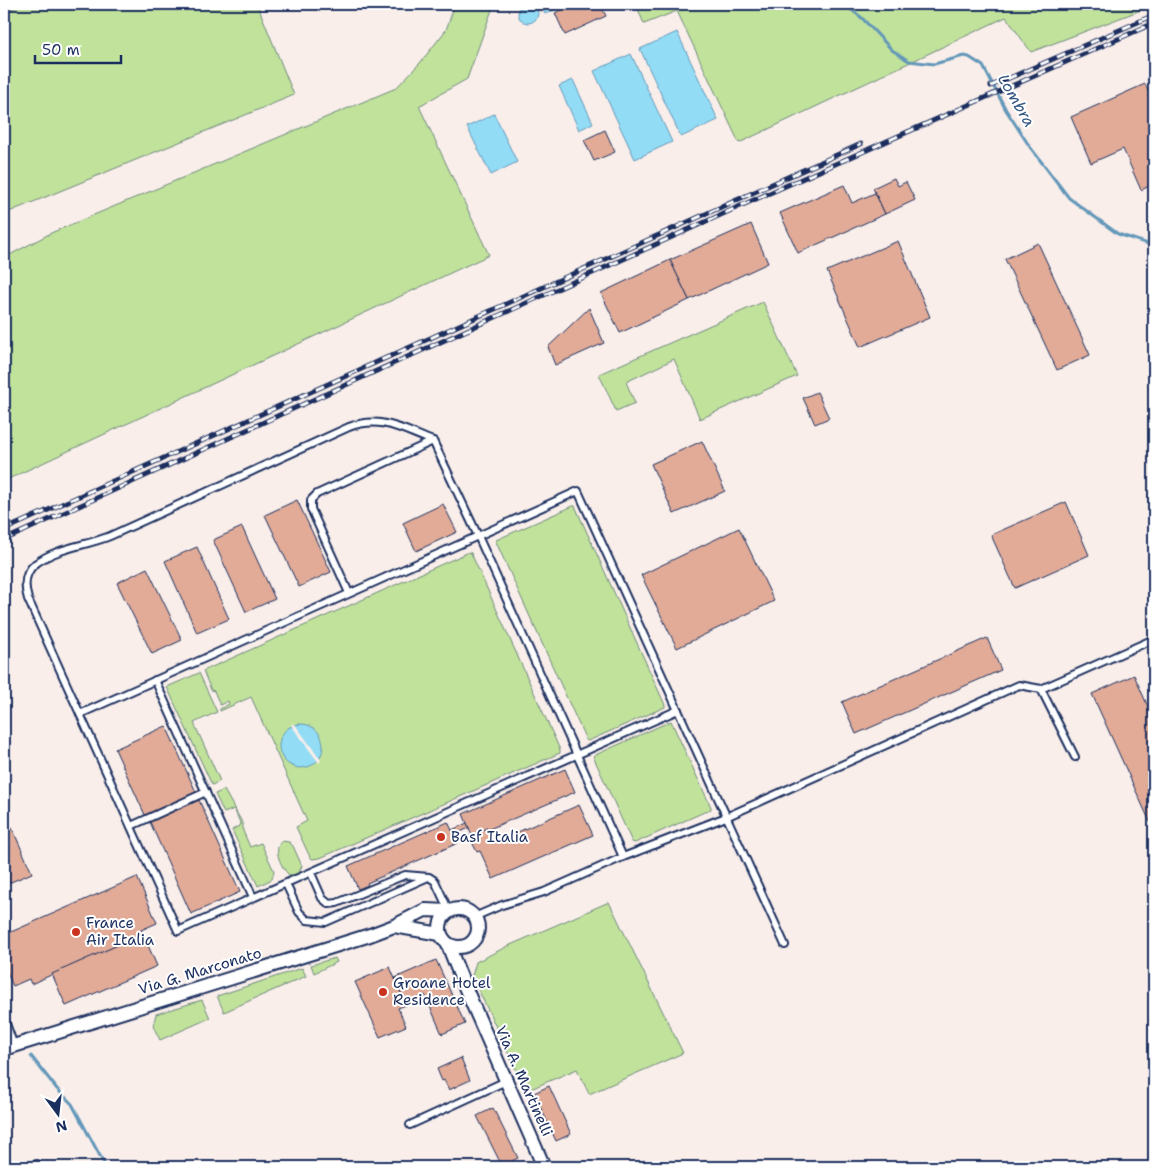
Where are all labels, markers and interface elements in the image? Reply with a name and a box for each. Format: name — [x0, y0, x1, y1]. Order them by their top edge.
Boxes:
scale bar — [35, 32, 121, 64]
text: 50 m — [42, 40, 80, 60]
water label: Lombra — [993, 70, 1040, 131]
place label: Basf Italia — [451, 827, 529, 847]
marker: Basf Italia — [435, 831, 447, 843]
place label: France Air Italia — [86, 913, 155, 950]
marker: France Air Italia — [70, 926, 82, 938]
street label: Via G. Marconato — [136, 943, 264, 999]
place label: Groane Hotel Residence — [393, 973, 491, 1010]
marker: Groane Hotel Residence — [377, 986, 389, 998]
street label: Via A. Martinelli — [491, 1023, 557, 1139]
north arrow — [32, 1088, 82, 1138]
text: N — [54, 1116, 69, 1137]

